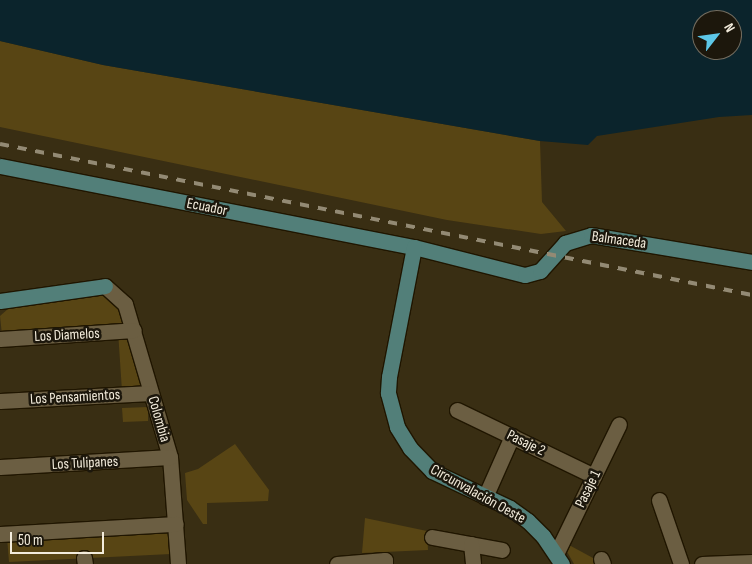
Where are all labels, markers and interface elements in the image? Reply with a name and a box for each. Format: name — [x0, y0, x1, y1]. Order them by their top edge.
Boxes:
north arrow — [692, 10, 742, 60]
text: N — [720, 20, 739, 35]
street label: Ecuador — [185, 194, 229, 220]
street label: Balmaceda — [591, 227, 647, 253]
street label: Los Diamelos — [34, 324, 100, 346]
street label: Los Pensamientos — [29, 386, 121, 408]
street label: Colombia — [144, 394, 174, 444]
street label: Pasaje 2 — [504, 426, 548, 460]
street label: Los Tulipanes — [51, 452, 119, 474]
street label: Circunvalación Oeste — [427, 460, 529, 528]
street label: Pasaje 1 — [571, 467, 605, 511]
scale bar — [12, 522, 106, 554]
text: 50 m — [18, 531, 43, 550]

